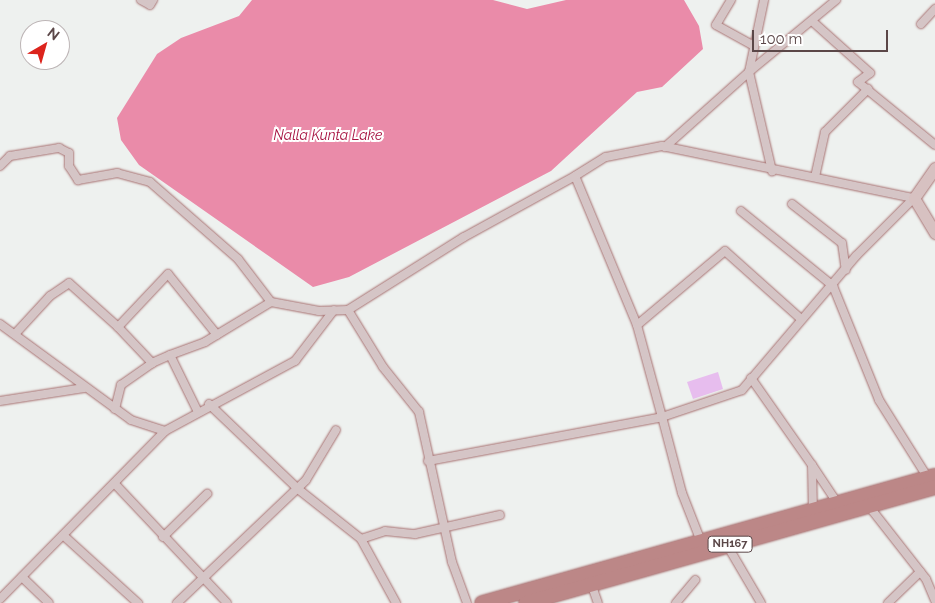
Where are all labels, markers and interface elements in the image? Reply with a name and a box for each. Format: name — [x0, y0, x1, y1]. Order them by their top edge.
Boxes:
north arrow — [20, 20, 70, 70]
scale bar — [755, 20, 891, 52]
text: N — [44, 24, 63, 44]
text: 100 m — [760, 30, 802, 48]
water label: Nalla Kunta Lake — [274, 127, 382, 143]
road number: NH167 — [708, 536, 752, 552]

